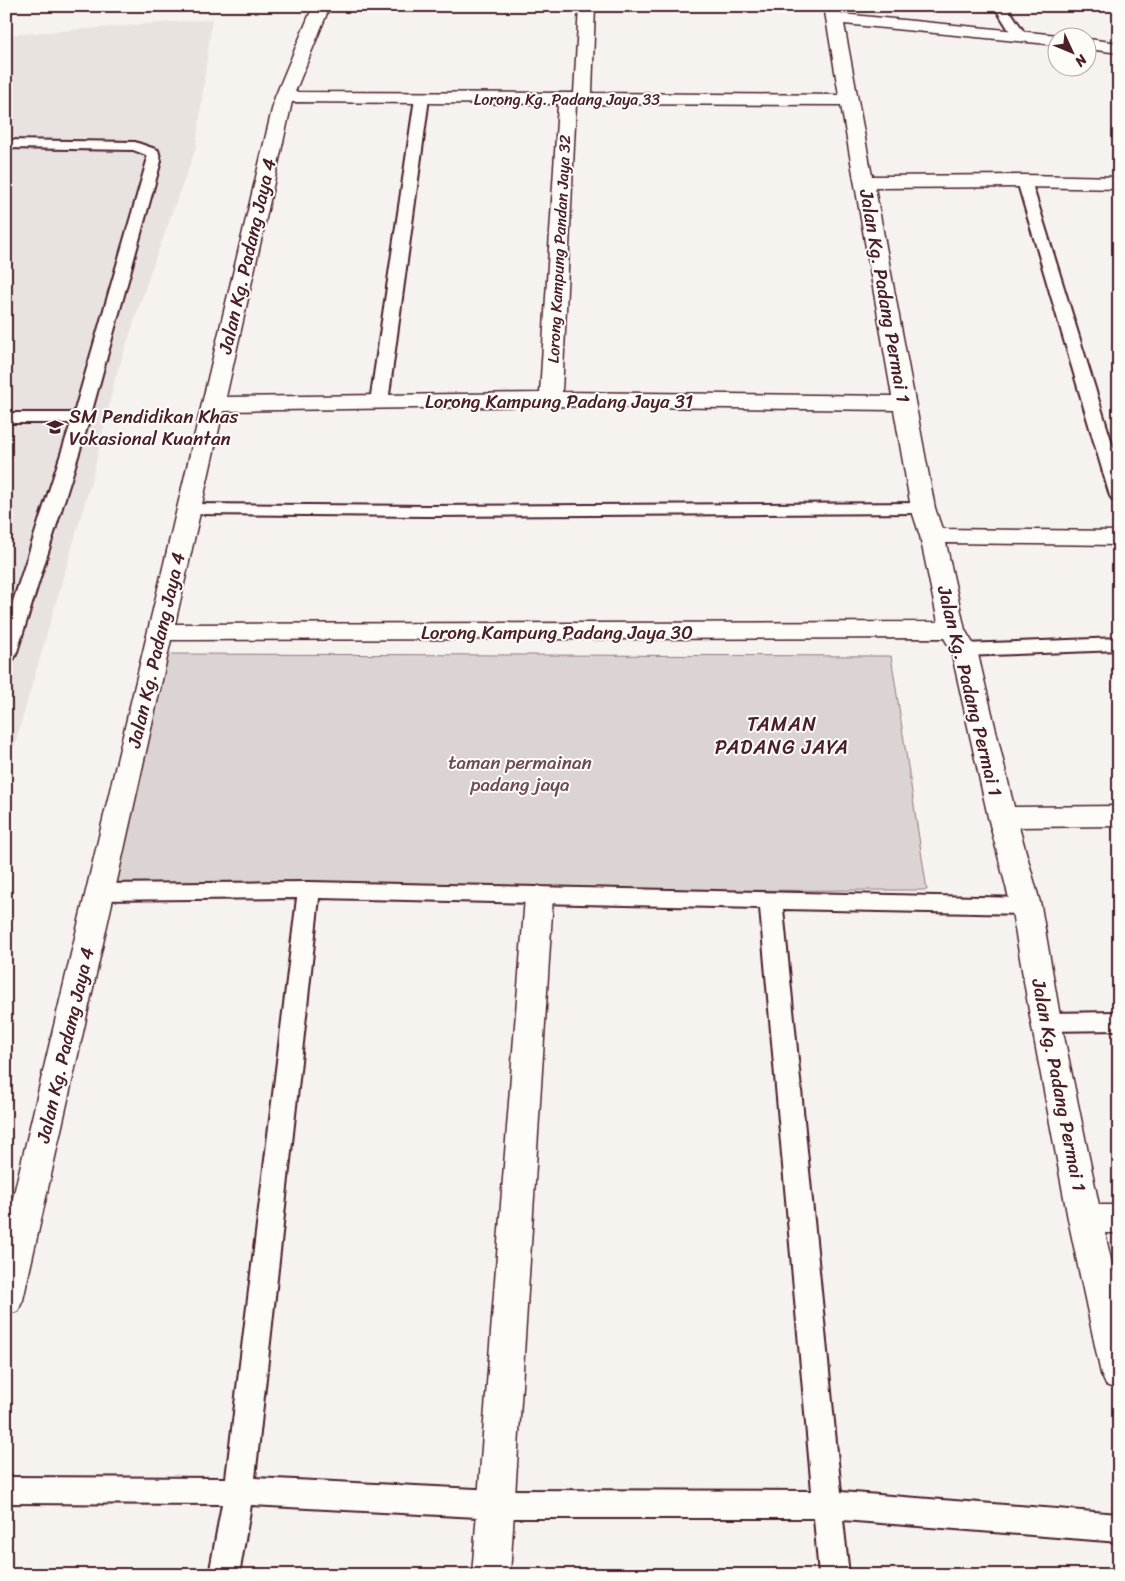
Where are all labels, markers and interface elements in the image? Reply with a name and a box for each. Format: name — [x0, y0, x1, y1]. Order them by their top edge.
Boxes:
north arrow — [1048, 28, 1098, 78]
text: N — [1068, 48, 1094, 73]
street label: Lorong Kg. Padang Jaya 33 — [474, 85, 660, 114]
street label: Lorong Kampung Pandan Jaya 32 — [539, 134, 579, 364]
street label: Jalan Kg. Padang Jaya 4 — [208, 155, 286, 358]
street label: Jalan Kg. Padang Permai 1 — [850, 186, 920, 405]
street label: Lorong Kampung Padang Jaya 31 — [425, 385, 693, 418]
place label: SM Pendidikan Khas Vokasional Kuantan — [69, 400, 238, 455]
school or university icon: SM Pendidikan Khas Vokasional Kuantan — [45, 417, 65, 437]
street label: Jalan Kg. Padang Jaya 4 — [117, 549, 195, 752]
street label: Jalan Kg. Padang Permai 1 — [928, 581, 1012, 800]
street label: Lorong Kampung Padang Jaya 30 — [421, 616, 693, 649]
district label: TAMAN PADANG JAYA — [715, 707, 849, 765]
park label: taman permainan padang jaya — [448, 746, 592, 801]
street label: Jalan Kg. Padang Jaya 4 — [26, 944, 104, 1147]
street label: Jalan Kg. Padang Permai 1 — [1022, 975, 1096, 1194]

